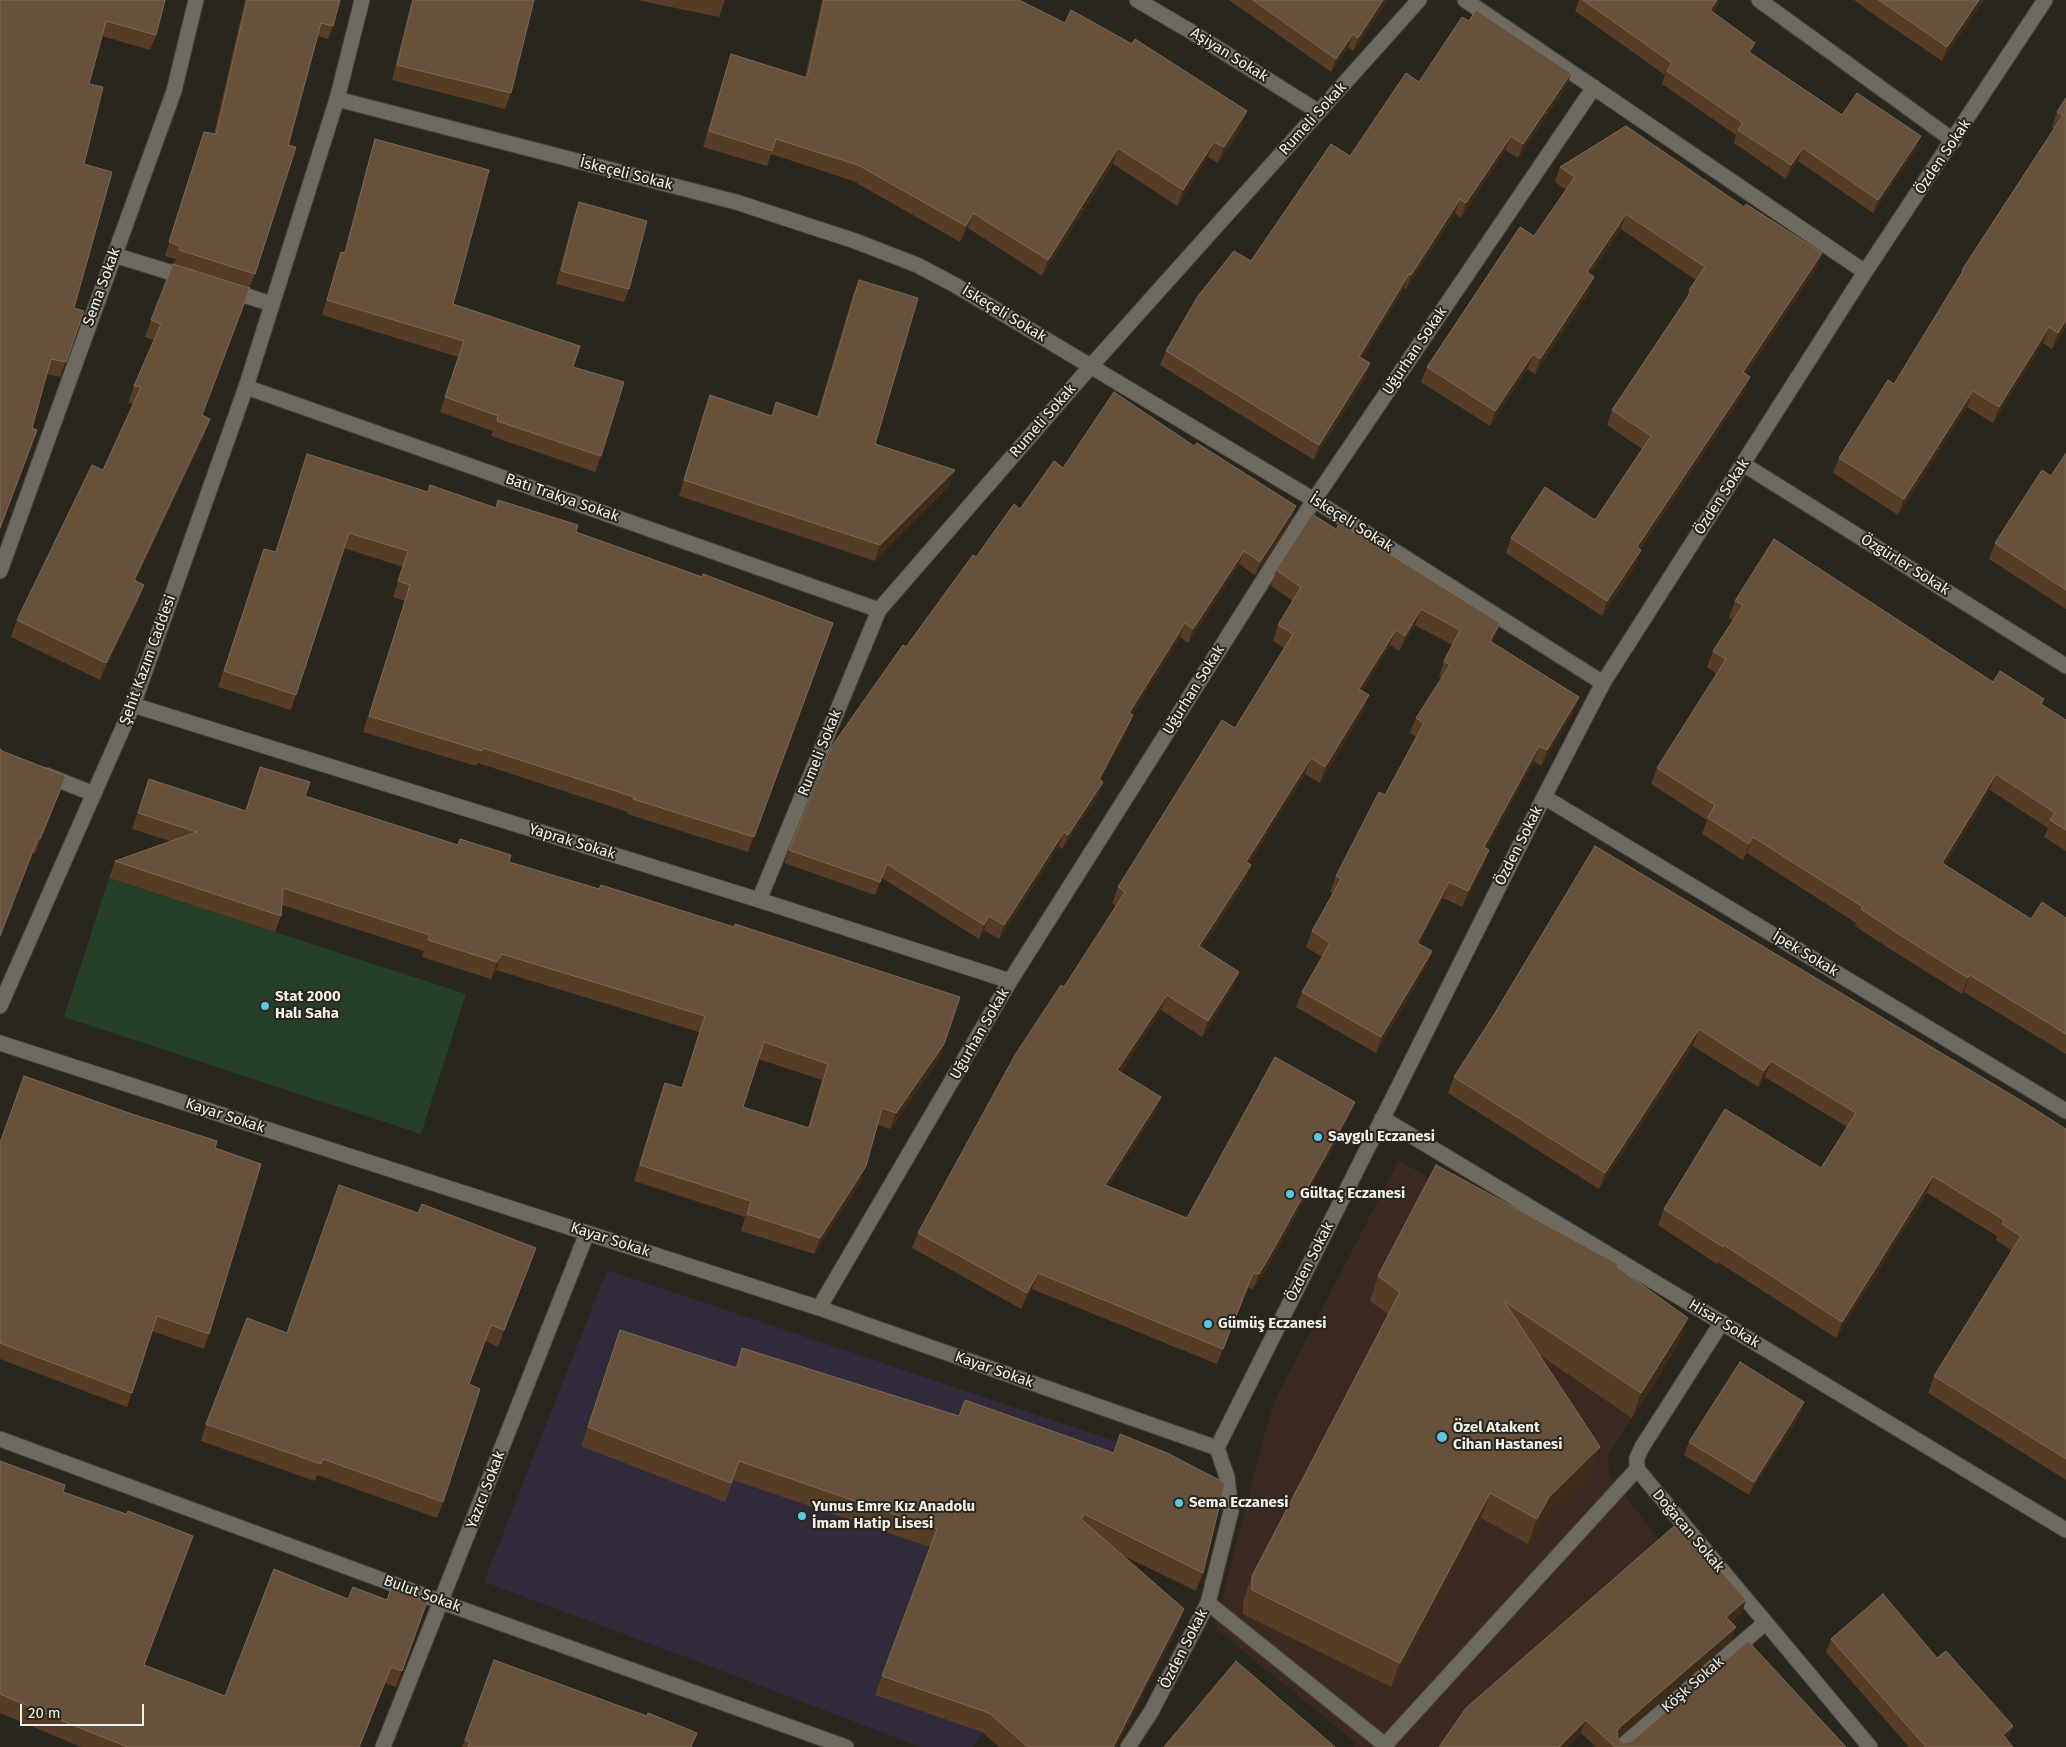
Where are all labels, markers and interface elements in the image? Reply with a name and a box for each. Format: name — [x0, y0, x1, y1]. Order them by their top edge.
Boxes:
street label: Aşiyan Sokak — [1187, 24, 1271, 86]
street label: Rumeli Sokak — [1276, 79, 1350, 159]
street label: Özden Sokak — [1911, 116, 1975, 198]
street label: İskeçeli Sokak — [578, 154, 674, 194]
street label: Sema Sokak — [80, 246, 124, 328]
street label: İskeçeli Sokak — [959, 282, 1049, 346]
street label: Uğurhan Sokak — [1379, 304, 1451, 398]
street label: Rumeli Sokak — [1006, 381, 1080, 461]
street label: Özden Sokak — [1691, 456, 1753, 538]
street label: Batı Trakya Sokak — [503, 470, 621, 526]
street label: İskeçeli Sokak — [1306, 490, 1396, 556]
street label: Özgürler Sokak — [1857, 531, 1953, 599]
street label: Şehit Kazım Caddesi — [116, 593, 180, 727]
street label: Uğurhan Sokak — [1159, 642, 1229, 738]
street label: Rumeli Sokak — [794, 707, 846, 799]
street label: Özden Sokak — [1491, 803, 1547, 889]
street label: Yaprak Sokak — [527, 820, 617, 864]
street label: İpek Sokak — [1769, 927, 1841, 981]
street label: Uğurhan Sokak — [947, 985, 1013, 1083]
place label: Stat 2000 Halı Saha — [275, 988, 341, 1023]
marker: Stat 2000 Halı Saha — [259, 1000, 271, 1012]
street label: Kayar Sokak — [183, 1095, 267, 1137]
place label: Saygılı Eczanesi — [1328, 1128, 1435, 1146]
marker: Saygılı Eczanesi — [1312, 1131, 1324, 1143]
place label: Gültaç Eczanesi — [1300, 1185, 1405, 1203]
marker: Gültaç Eczanesi — [1284, 1188, 1296, 1200]
street label: Kayar Sokak — [568, 1219, 652, 1261]
street label: Özden Sokak — [1282, 1219, 1338, 1305]
street label: Hisar Sokak — [1685, 1296, 1763, 1352]
place label: Gümüş Eczanesi — [1218, 1315, 1326, 1333]
marker: Gümüş Eczanesi — [1202, 1318, 1214, 1330]
street label: Kayar Sokak — [952, 1348, 1036, 1392]
place label: Özel Atakent Cihan Hastanesi — [1453, 1419, 1562, 1454]
marker: Özel Atakent Cihan Hastanesi — [1435, 1430, 1449, 1444]
street label: Yazıcı Sokak — [463, 1449, 509, 1531]
street label: Doğacan Sokak — [1648, 1486, 1728, 1576]
place label: Sema Eczanesi — [1189, 1494, 1288, 1512]
marker: Sema Eczanesi — [1173, 1497, 1185, 1509]
place label: Yunus Emre Kız Anadolu İmam Hatip Lisesi — [812, 1498, 975, 1533]
marker: Yunus Emre Kız Anadolu İmam Hatip Lisesi — [796, 1510, 808, 1522]
street label: Bulut Sokak — [381, 1572, 463, 1616]
street label: Özden Sokak — [1156, 1606, 1212, 1692]
street label: Köşk Sokak — [1658, 1653, 1728, 1717]
scale bar — [22, 1694, 146, 1726]
text: 20 m — [28, 1704, 61, 1722]

